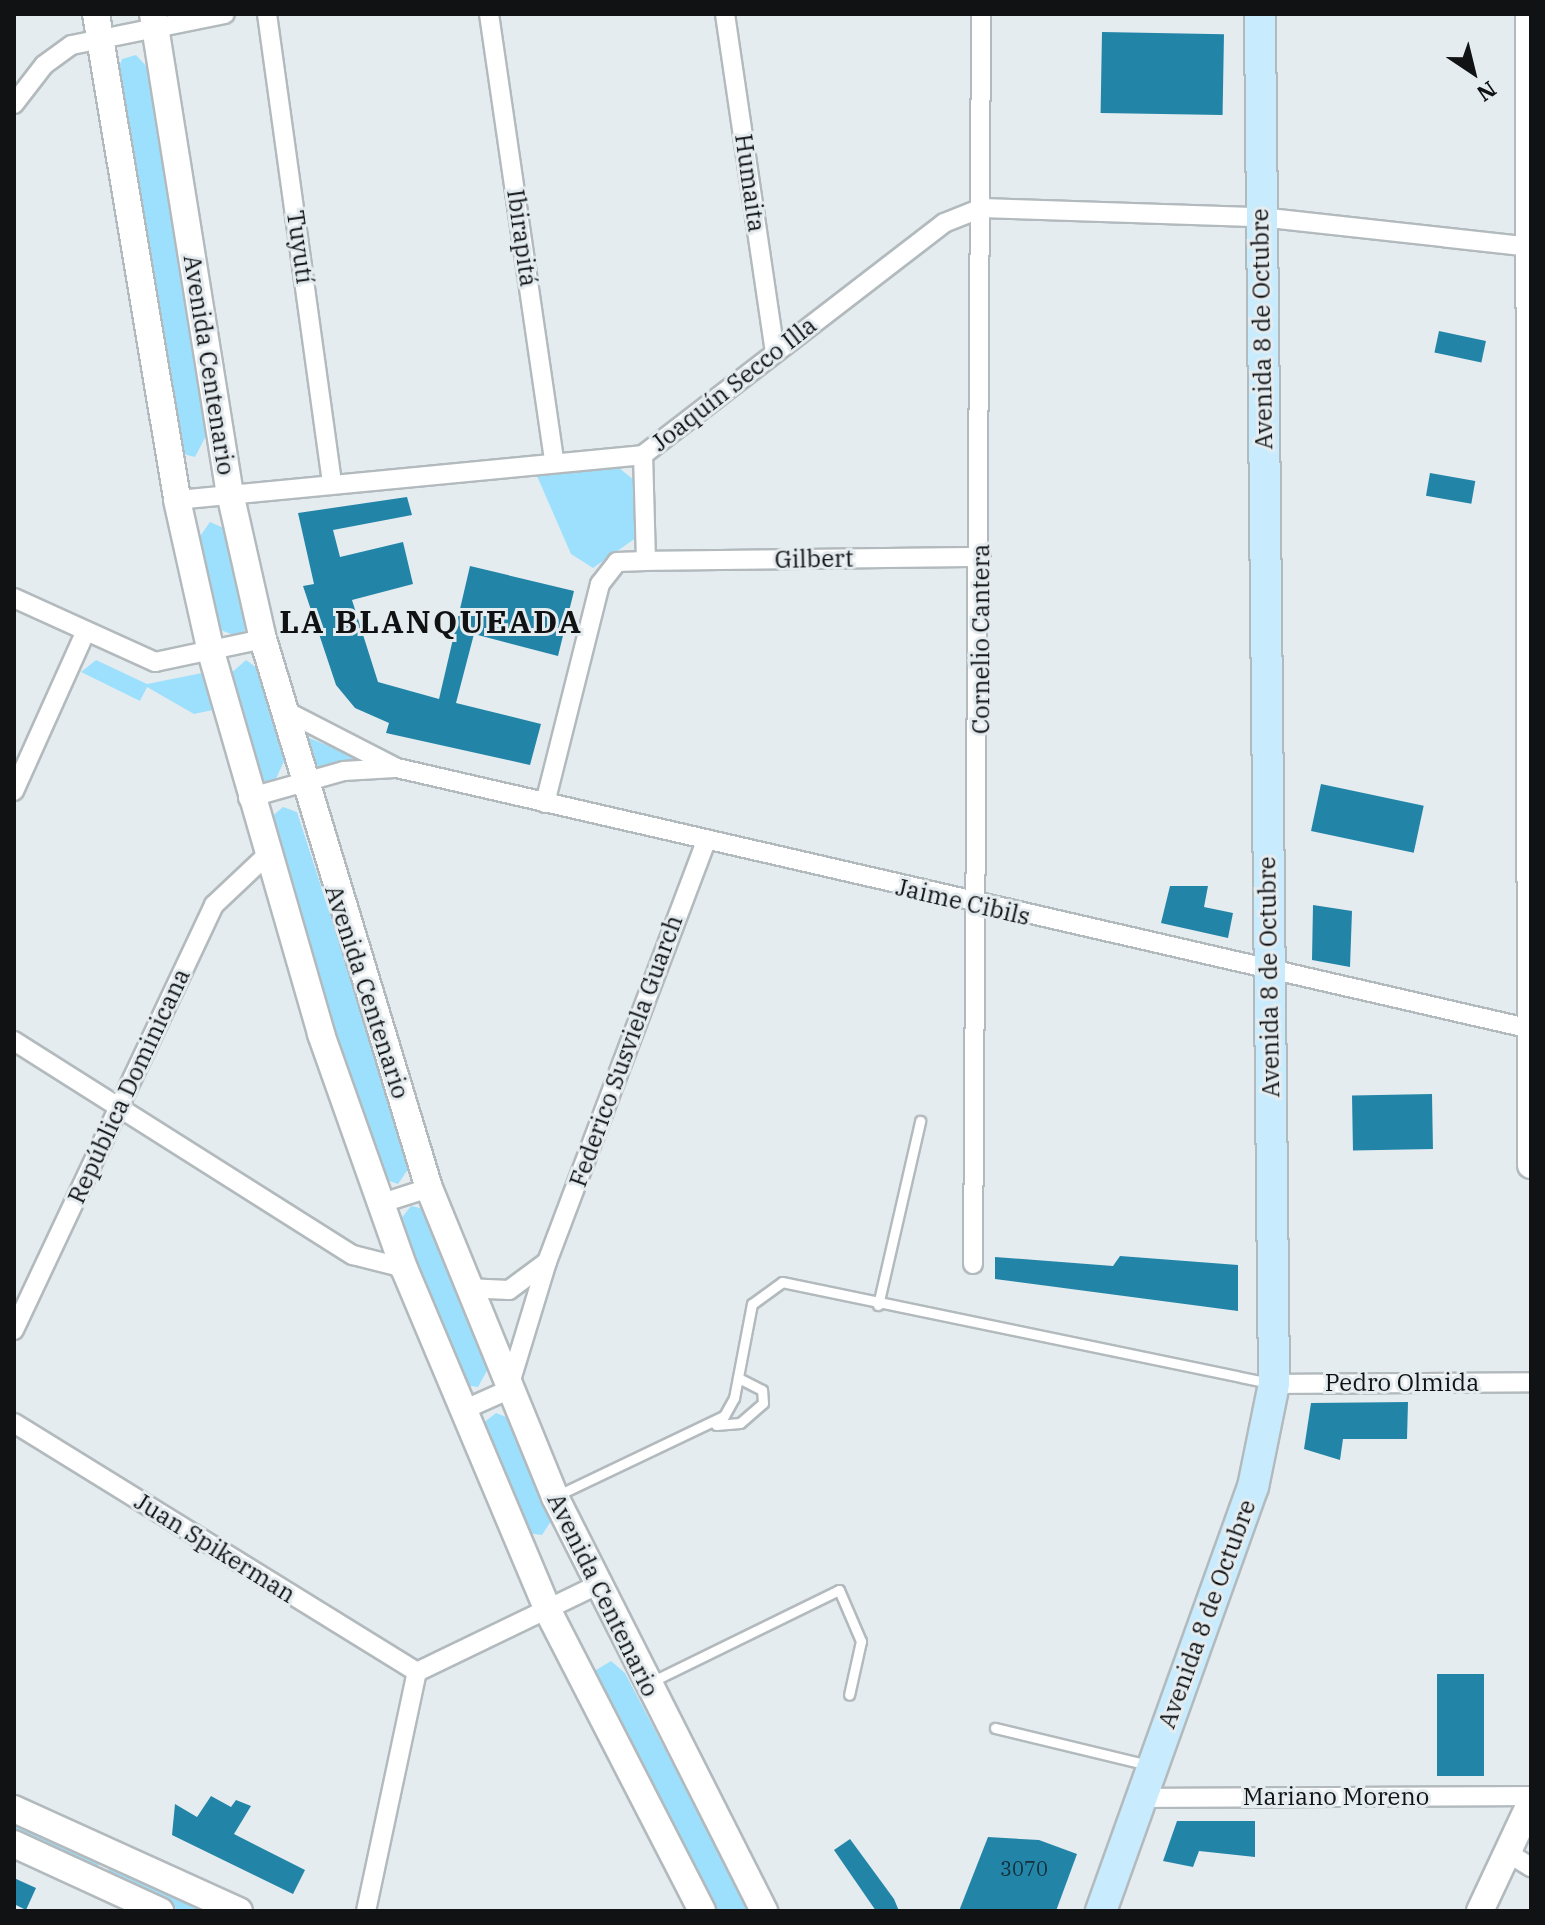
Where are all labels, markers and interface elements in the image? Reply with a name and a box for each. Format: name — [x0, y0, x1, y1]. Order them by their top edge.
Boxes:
north arrow — [1433, 32, 1513, 112]
text: N — [1472, 75, 1502, 109]
street label: Humaita — [729, 132, 771, 234]
street label: Ibirapitá — [501, 188, 543, 288]
street label: Tuyutí — [281, 208, 319, 286]
street label: Avenida 8 de Octubre — [1245, 208, 1279, 450]
street label: Avenida Centenario — [177, 253, 241, 477]
street label: Joaquín Secco Illa — [646, 311, 822, 457]
street label: Gilbert — [774, 544, 854, 574]
street label: Cornelio Cantera — [967, 544, 995, 734]
district label: LA BLANQUEADA — [279, 602, 583, 640]
street label: Avenida 8 de Octubre — [1252, 856, 1286, 1098]
street label: Jaime Cibils — [893, 873, 1033, 931]
street label: Avenida Centenario — [319, 882, 415, 1102]
street label: Federico Susviela Guarch — [563, 911, 689, 1191]
street label: República Dominicana — [62, 964, 196, 1208]
street label: Pedro Olmida — [1325, 1369, 1479, 1397]
street label: Juan Spikerman — [129, 1487, 301, 1609]
street label: Avenida Centenario — [541, 1489, 665, 1701]
street label: Avenida 8 de Octubre — [1152, 1496, 1262, 1732]
street label: Mariano Moreno — [1243, 1783, 1429, 1811]
house number: 3070 — [1000, 1856, 1048, 1880]

